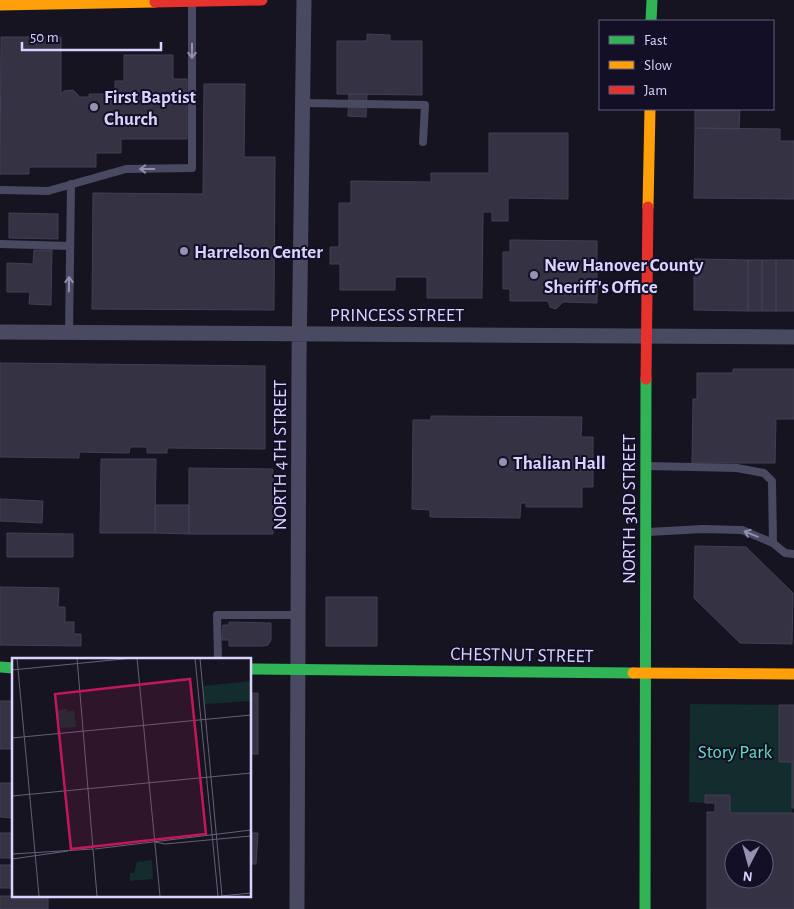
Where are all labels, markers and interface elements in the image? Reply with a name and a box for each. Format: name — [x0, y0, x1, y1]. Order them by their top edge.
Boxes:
scale bar — [22, 20, 161, 52]
legend — [599, 20, 774, 110]
text: 50 m — [30, 30, 59, 45]
text: Fast — [644, 33, 668, 48]
one-way arrow — [187, 42, 197, 59]
text: Slow — [644, 58, 672, 73]
text: Jam — [644, 83, 667, 98]
place label: First Baptist Church — [104, 88, 196, 129]
marker: First Baptist Church — [88, 101, 100, 113]
one-way arrow — [139, 164, 156, 174]
place label: Harrelson Center — [194, 243, 323, 262]
marker: Harrelson Center — [178, 245, 190, 257]
place label: New Hanover County Sheriff's Office — [544, 256, 704, 297]
marker: New Hanover County Sheriff's Office — [528, 269, 540, 281]
one-way arrow — [64, 276, 74, 292]
street label: PRINCESS STREET — [330, 306, 464, 325]
street label: NORTH 4TH STREET — [271, 380, 290, 530]
street label: NORTH 3RD STREET — [620, 434, 639, 584]
place label: Thalian Hall — [513, 454, 606, 473]
marker: Thalian Hall — [497, 456, 509, 468]
one-way arrow — [744, 528, 759, 538]
street label: CHESTNUT STREET — [450, 645, 594, 666]
inset map — [12, 658, 251, 896]
park label: Story Park — [698, 743, 772, 762]
north arrow — [724, 839, 774, 889]
text: N — [742, 868, 753, 883]

